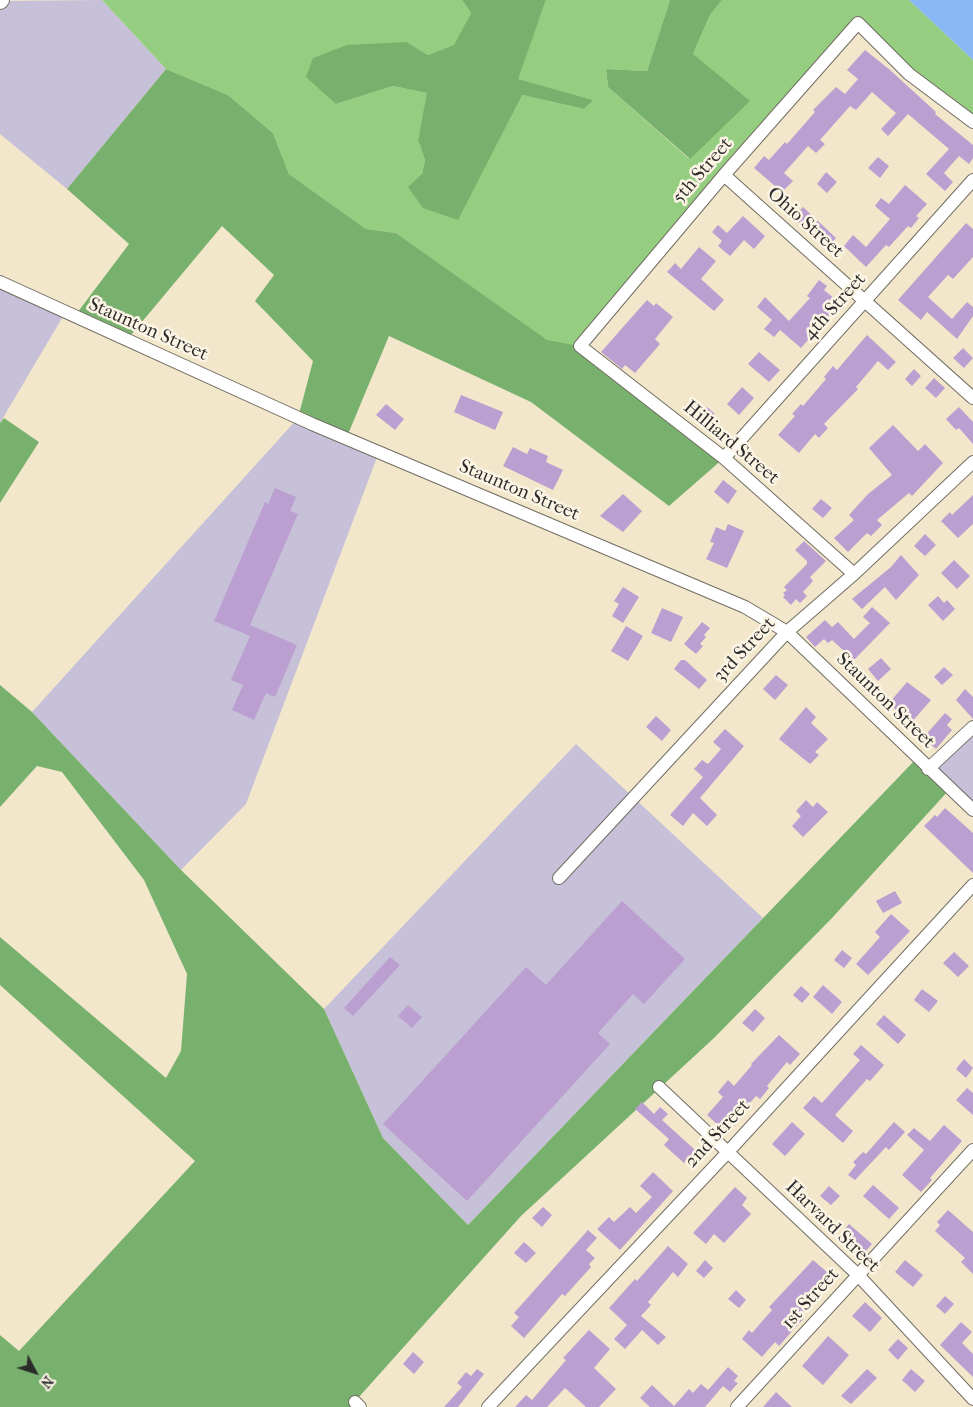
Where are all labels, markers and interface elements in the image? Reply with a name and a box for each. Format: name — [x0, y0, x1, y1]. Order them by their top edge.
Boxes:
street label: 5th Street — [668, 133, 738, 209]
street label: Ohio Street — [762, 183, 848, 263]
street label: 4th Street — [799, 269, 871, 345]
street label: Staunton Street — [85, 293, 211, 367]
street label: Hilliard Street — [678, 396, 784, 490]
street label: Staunton Street — [455, 455, 583, 527]
street label: 3rd Street — [709, 613, 781, 687]
street label: Staunton Street — [831, 648, 939, 754]
street label: 2nd Street — [681, 1095, 755, 1173]
street label: Harvard Street — [780, 1176, 884, 1278]
street label: 1st Street — [778, 1264, 844, 1334]
north arrow — [10, 1347, 60, 1397]
text: N — [37, 1372, 57, 1391]

